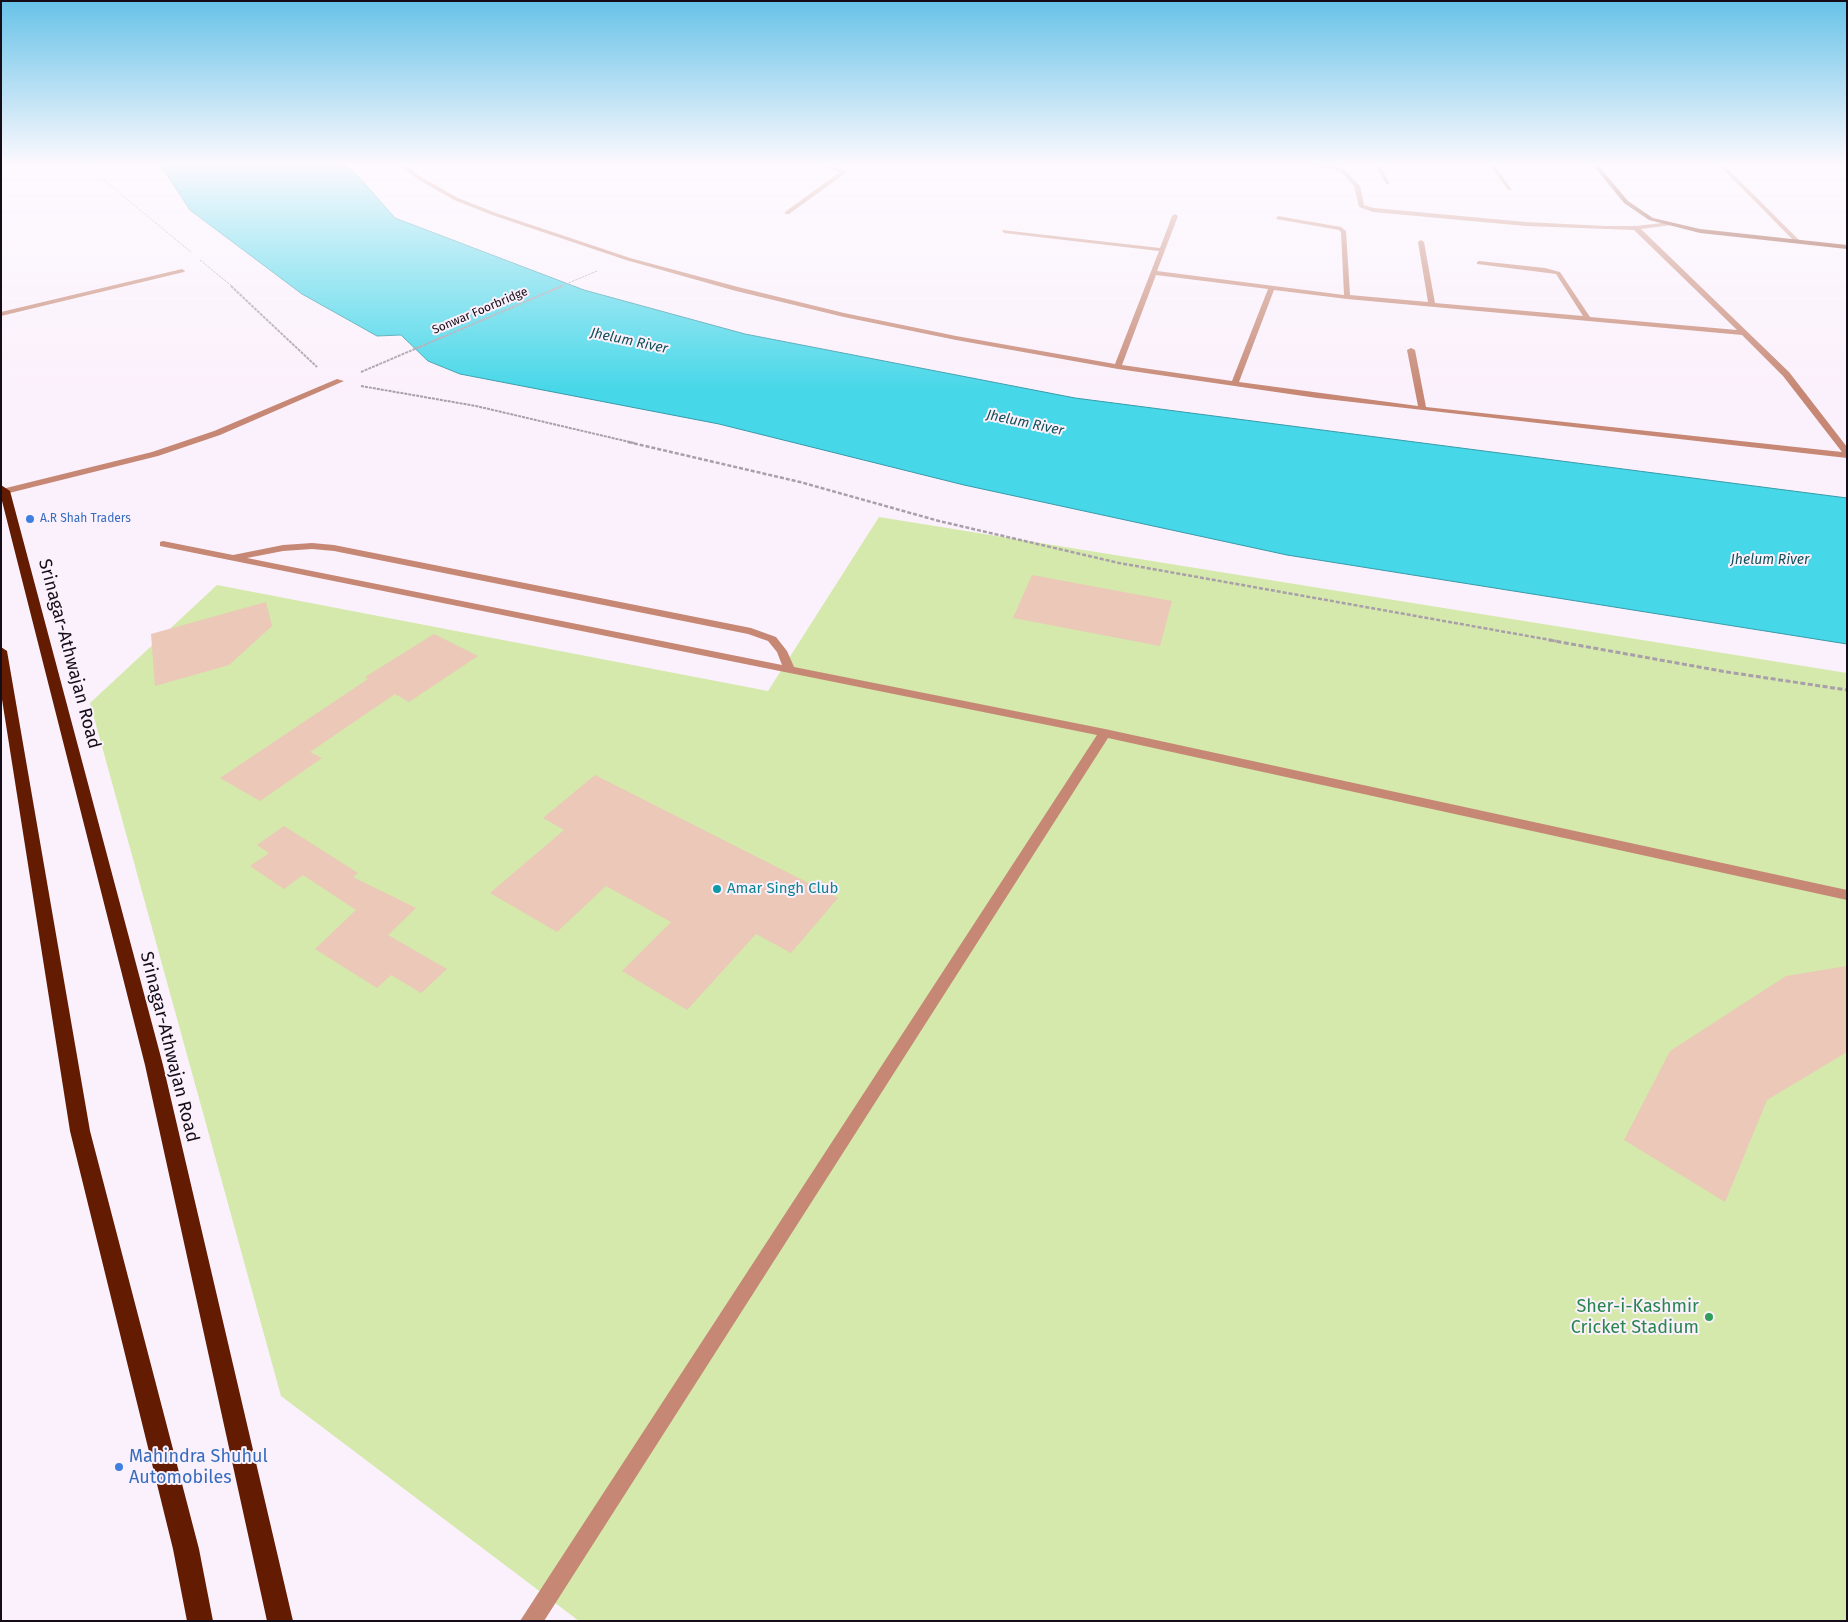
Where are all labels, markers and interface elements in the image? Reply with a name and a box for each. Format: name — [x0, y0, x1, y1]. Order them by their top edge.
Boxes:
street label: Sonwar Foorbridge — [430, 284, 530, 338]
water label: Jhelum River — [589, 325, 669, 357]
water label: Jhelum River — [985, 407, 1065, 439]
place label: A.R Shah Traders — [40, 512, 131, 526]
marker: A.R Shah Traders — [24, 513, 36, 525]
water label: Jhelum River — [1731, 552, 1809, 568]
street label: Srinagar-Athwajan Road — [33, 557, 105, 751]
place label: Amar Singh Club — [727, 880, 838, 898]
marker: Amar Singh Club — [711, 883, 723, 895]
street label: Srinagar-Athwajan Road — [135, 950, 203, 1144]
place label: Sher-i-Kashmir Cricket Stadium — [1571, 1296, 1699, 1338]
marker: Sher-i-Kashmir Cricket Stadium — [1703, 1311, 1715, 1323]
place label: Mahindra Shuhul Automobiles — [129, 1446, 268, 1488]
marker: Mahindra Shuhul Automobiles — [113, 1461, 125, 1473]

